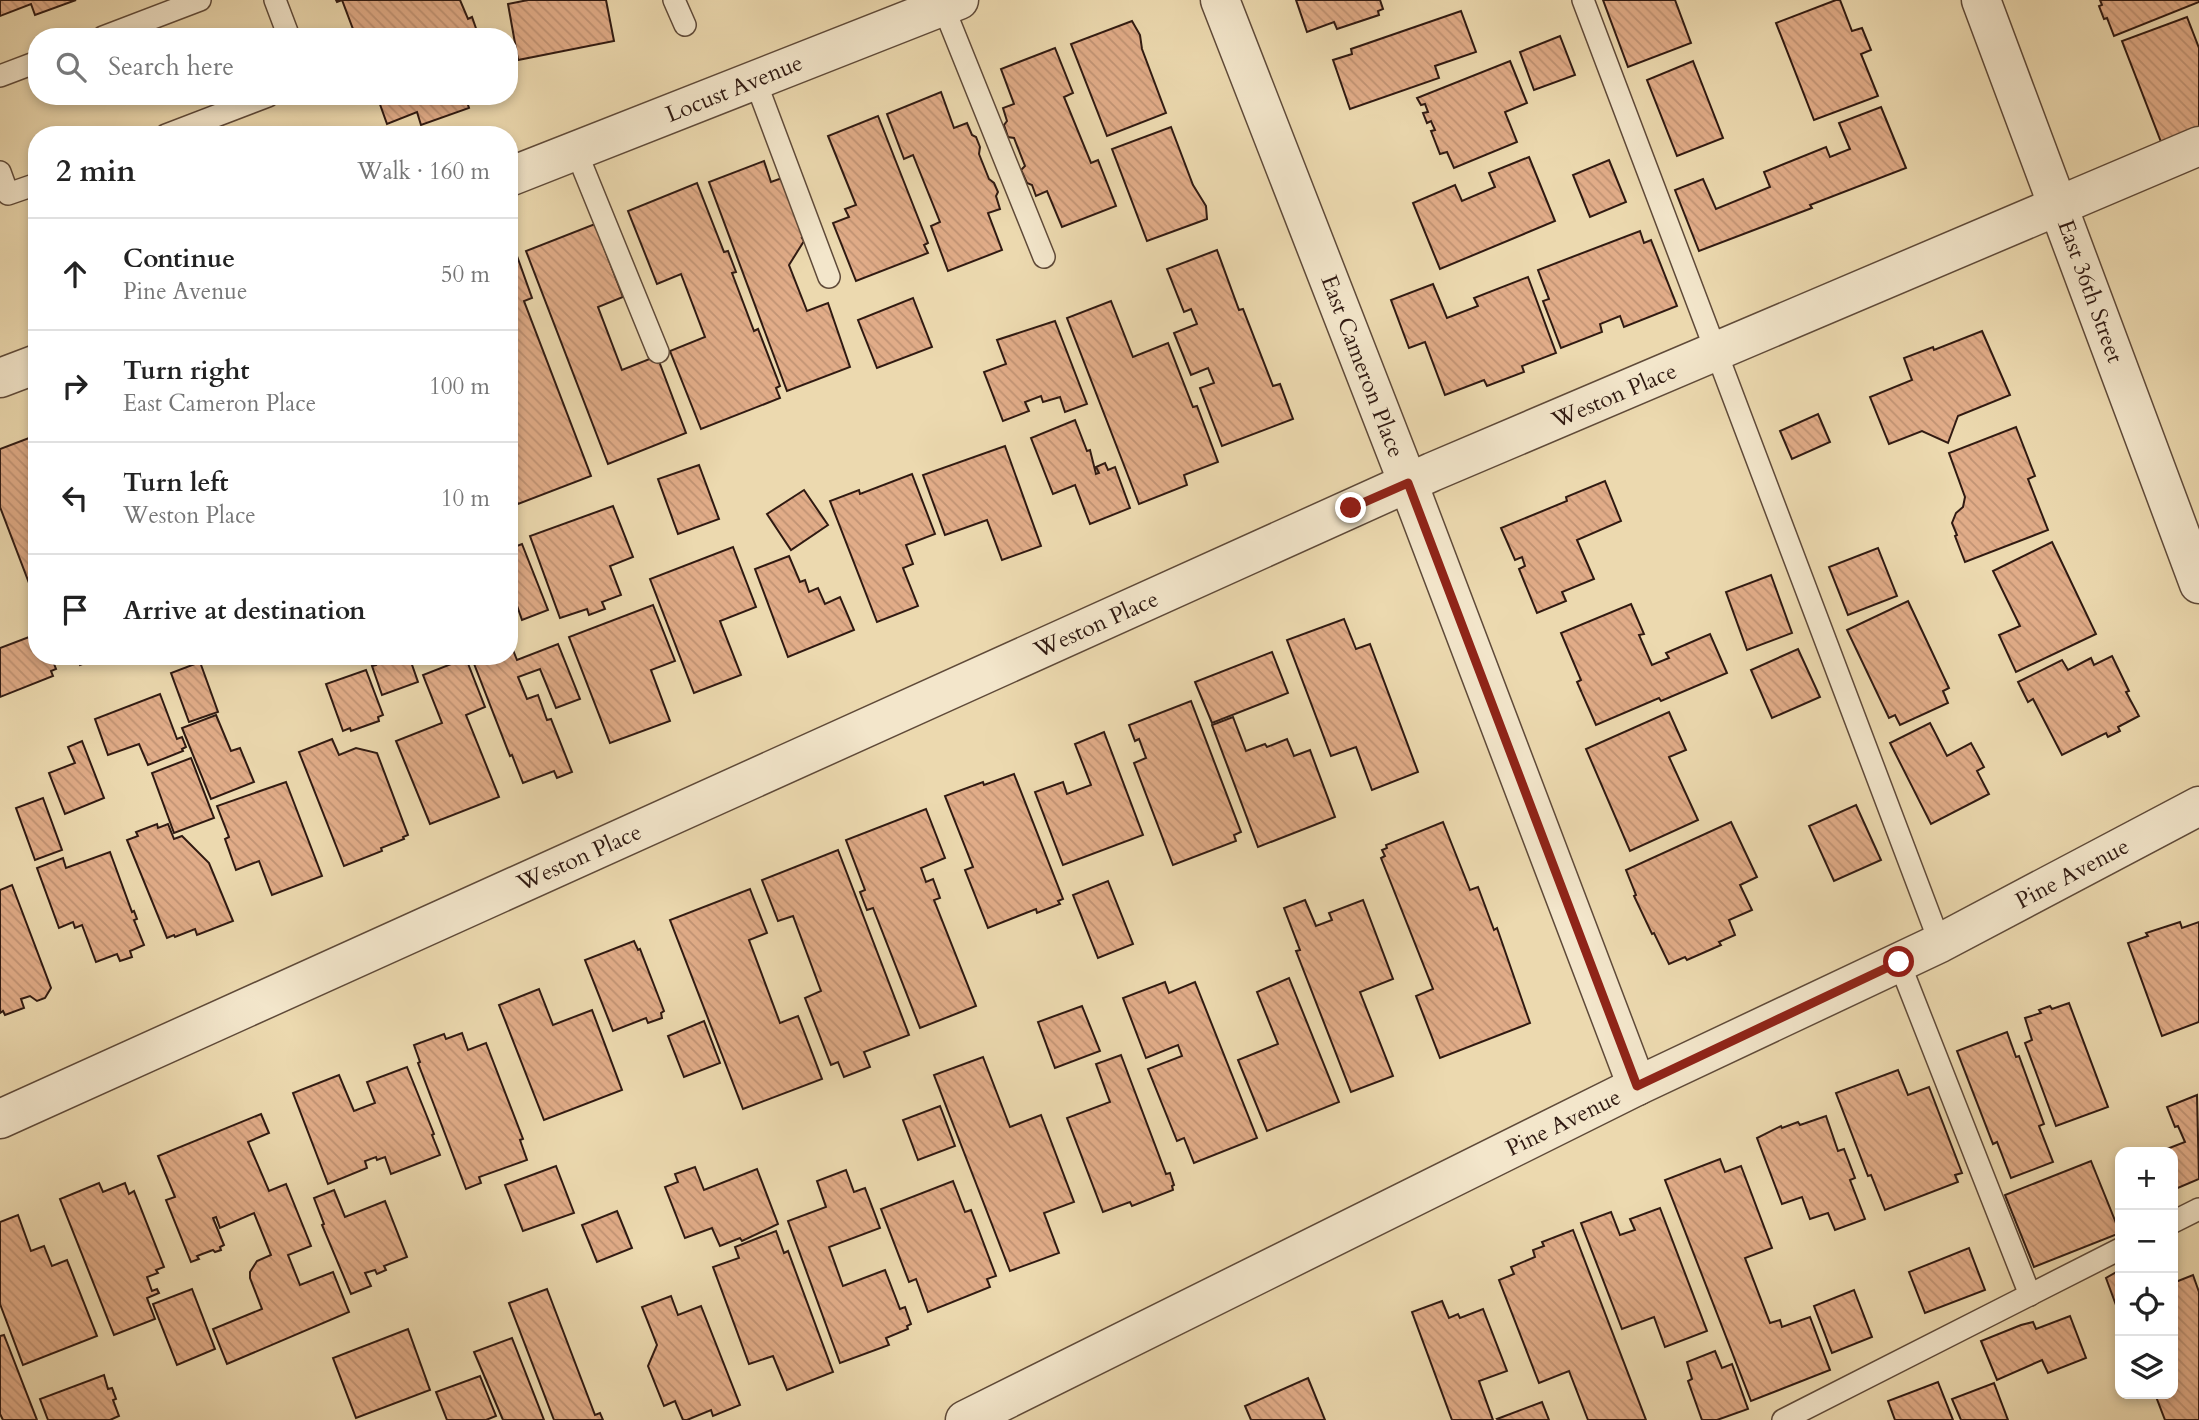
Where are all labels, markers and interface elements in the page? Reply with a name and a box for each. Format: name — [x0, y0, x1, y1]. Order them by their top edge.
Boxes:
search box — [28, 28, 518, 105]
street label: Locust Avenue — [661, 47, 807, 130]
icon: search — [52, 48, 90, 86]
text: Search here — [108, 49, 234, 84]
text: 2 min — [56, 151, 136, 192]
text: Walk · 160 m — [357, 156, 490, 187]
street label: East 36th Street — [2050, 215, 2131, 367]
text: Continue — [123, 241, 235, 276]
icon: ahead — [56, 255, 94, 293]
text: 50 m — [441, 259, 490, 290]
street label: East Cameron Place — [1313, 270, 1412, 462]
text: Pine Avenue — [123, 276, 247, 307]
text: Turn right — [123, 353, 250, 388]
street label: Weston Place — [1546, 355, 1681, 436]
icon: right — [56, 367, 94, 405]
text: 100 m — [429, 371, 490, 402]
text: East Cameron Place — [123, 388, 316, 419]
text: Turn left — [123, 465, 228, 500]
icon: left — [56, 479, 94, 517]
text: 10 m — [441, 483, 490, 514]
route end — [1335, 492, 1366, 523]
text: Weston Place — [123, 500, 256, 531]
street label: Weston Place — [1028, 583, 1163, 666]
icon: arrive — [56, 591, 94, 629]
text: Arrive at destination — [123, 593, 366, 628]
street label: Weston Place — [511, 816, 646, 899]
street label: Pine Avenue — [2010, 831, 2134, 916]
route start — [1883, 946, 1914, 977]
street label: Pine Avenue — [1501, 1081, 1626, 1164]
map controls — [2115, 1147, 2178, 1399]
button: + — [2115, 1147, 2178, 1210]
button: − — [2115, 1210, 2178, 1273]
button: locate — [2115, 1273, 2178, 1336]
button: layers — [2115, 1336, 2178, 1399]

